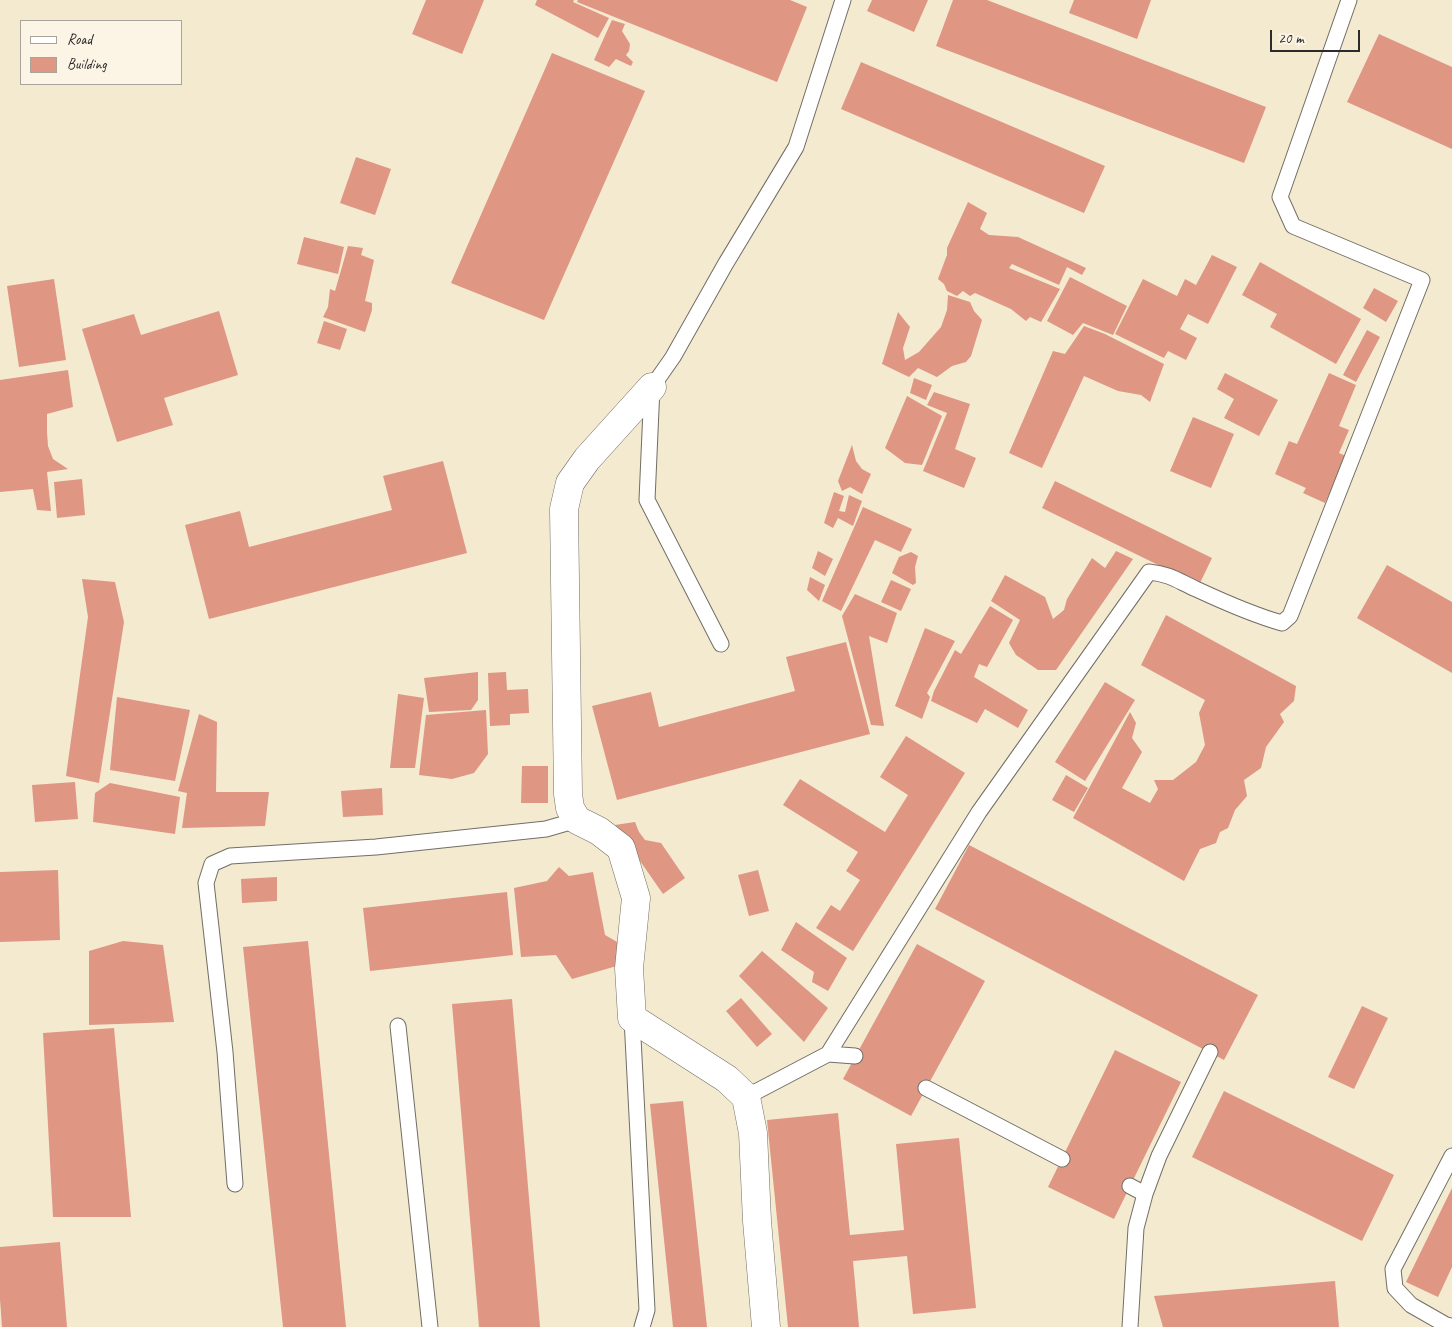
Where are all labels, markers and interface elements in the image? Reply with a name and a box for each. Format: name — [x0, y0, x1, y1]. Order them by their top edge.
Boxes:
legend — [20, 20, 182, 85]
scale bar — [1272, 20, 1362, 52]
text: 20 m — [1278, 29, 1304, 48]
text: Road — [67, 30, 92, 49]
text: Building — [67, 55, 106, 74]

